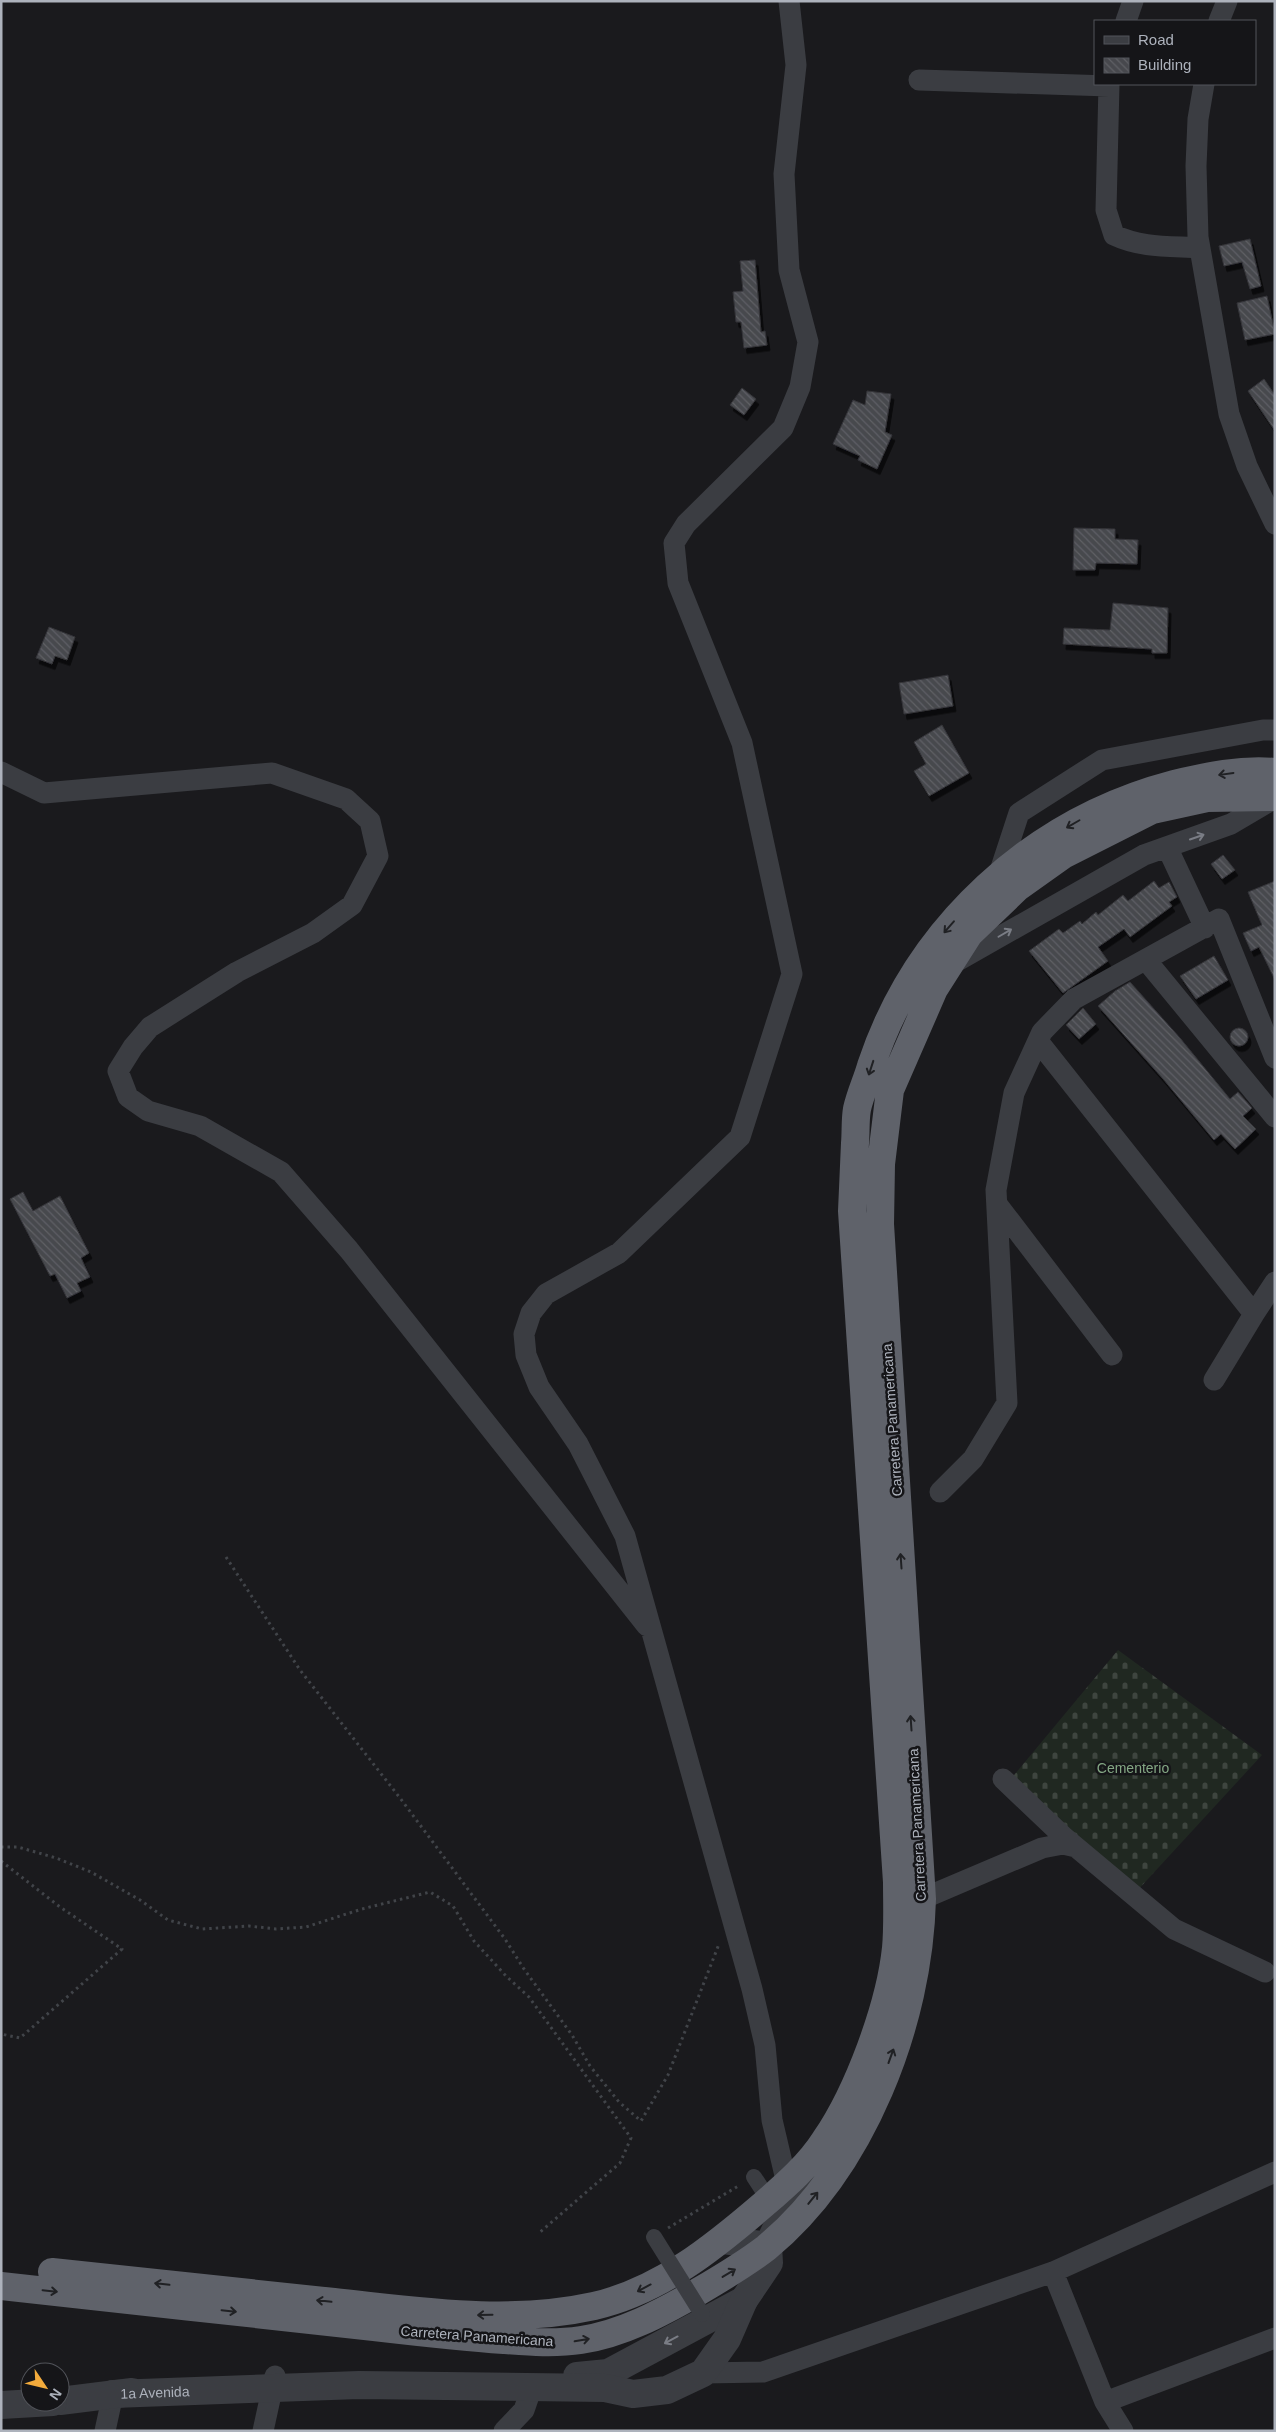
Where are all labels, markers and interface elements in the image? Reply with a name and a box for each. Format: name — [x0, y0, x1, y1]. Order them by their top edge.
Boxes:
legend — [1094, 20, 1256, 85]
text: Road — [1138, 31, 1174, 48]
text: Building — [1138, 56, 1191, 73]
one-way arrow — [1219, 769, 1235, 779]
one-way arrow — [1066, 820, 1081, 829]
one-way arrow — [1188, 831, 1204, 841]
one-way arrow — [944, 920, 955, 933]
one-way arrow — [998, 928, 1013, 938]
one-way arrow — [865, 1060, 875, 1076]
street label: Carretera Panamericana — [879, 1343, 905, 1497]
one-way arrow — [897, 1553, 906, 1569]
one-way arrow — [907, 1716, 916, 1732]
street label: Carretera Panamericana — [905, 1748, 929, 1902]
park label: Cementerio — [1097, 1760, 1169, 1776]
one-way arrow — [887, 2049, 896, 2065]
one-way arrow — [808, 2192, 819, 2205]
one-way arrow — [721, 2268, 735, 2278]
one-way arrow — [154, 2279, 170, 2289]
one-way arrow — [637, 2284, 652, 2293]
one-way arrow — [41, 2286, 57, 2296]
one-way arrow — [316, 2296, 332, 2305]
one-way arrow — [220, 2306, 236, 2316]
one-way arrow — [478, 2310, 494, 2320]
street label: Carretera Panamericana — [400, 2323, 554, 2349]
one-way arrow — [573, 2334, 589, 2344]
one-way arrow — [663, 2335, 678, 2345]
north arrow — [20, 2362, 70, 2412]
street label: 1a Avenida — [120, 2383, 190, 2402]
text: N — [46, 2386, 65, 2403]

